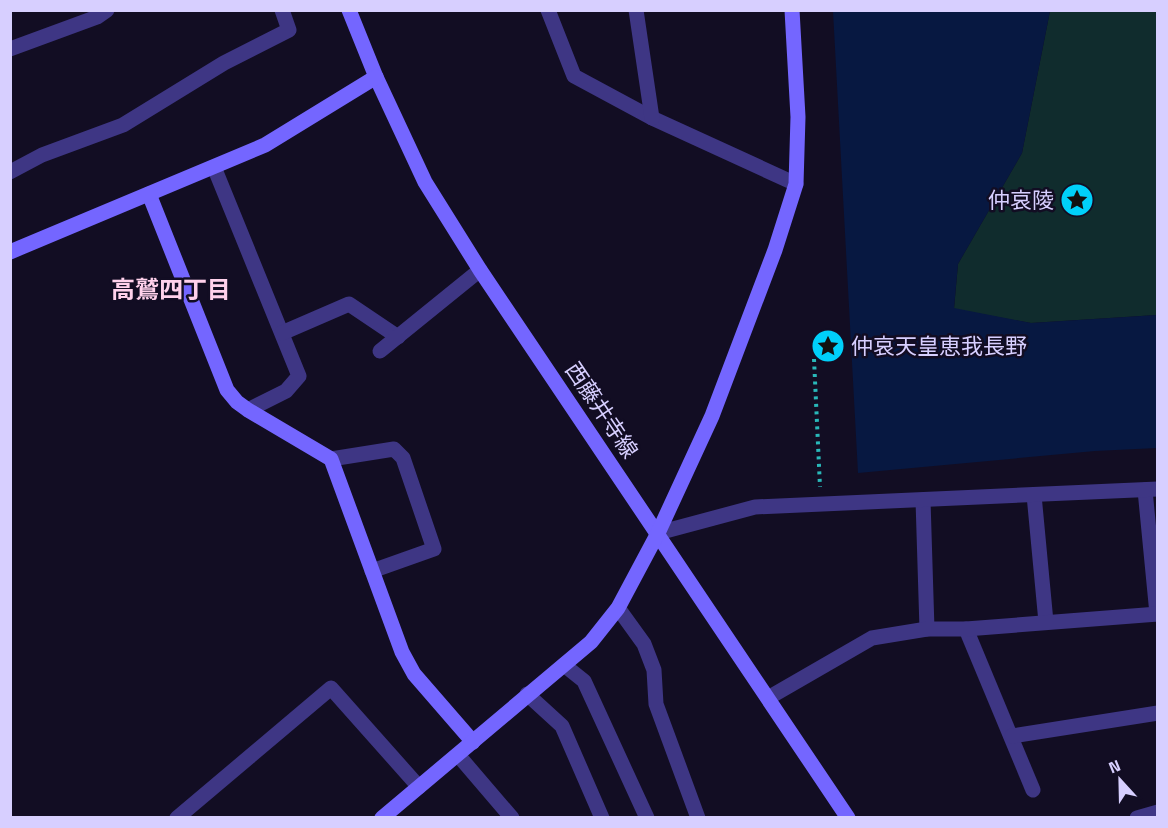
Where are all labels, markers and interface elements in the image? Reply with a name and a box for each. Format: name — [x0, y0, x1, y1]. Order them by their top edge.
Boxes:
place icon: 仲哀陵 — [1059, 182, 1095, 218]
place label: 仲哀陵 — [988, 183, 1054, 217]
district label: 高鷲四丁目 — [111, 271, 231, 307]
place icon: 仲哀天皇恵我長野 — [810, 328, 846, 364]
place label: 仲哀天皇恵我長野 — [851, 329, 1027, 363]
street label: 西藤井寺線 — [557, 355, 647, 465]
north arrow — [1090, 750, 1150, 810]
text: N — [1105, 753, 1124, 779]

